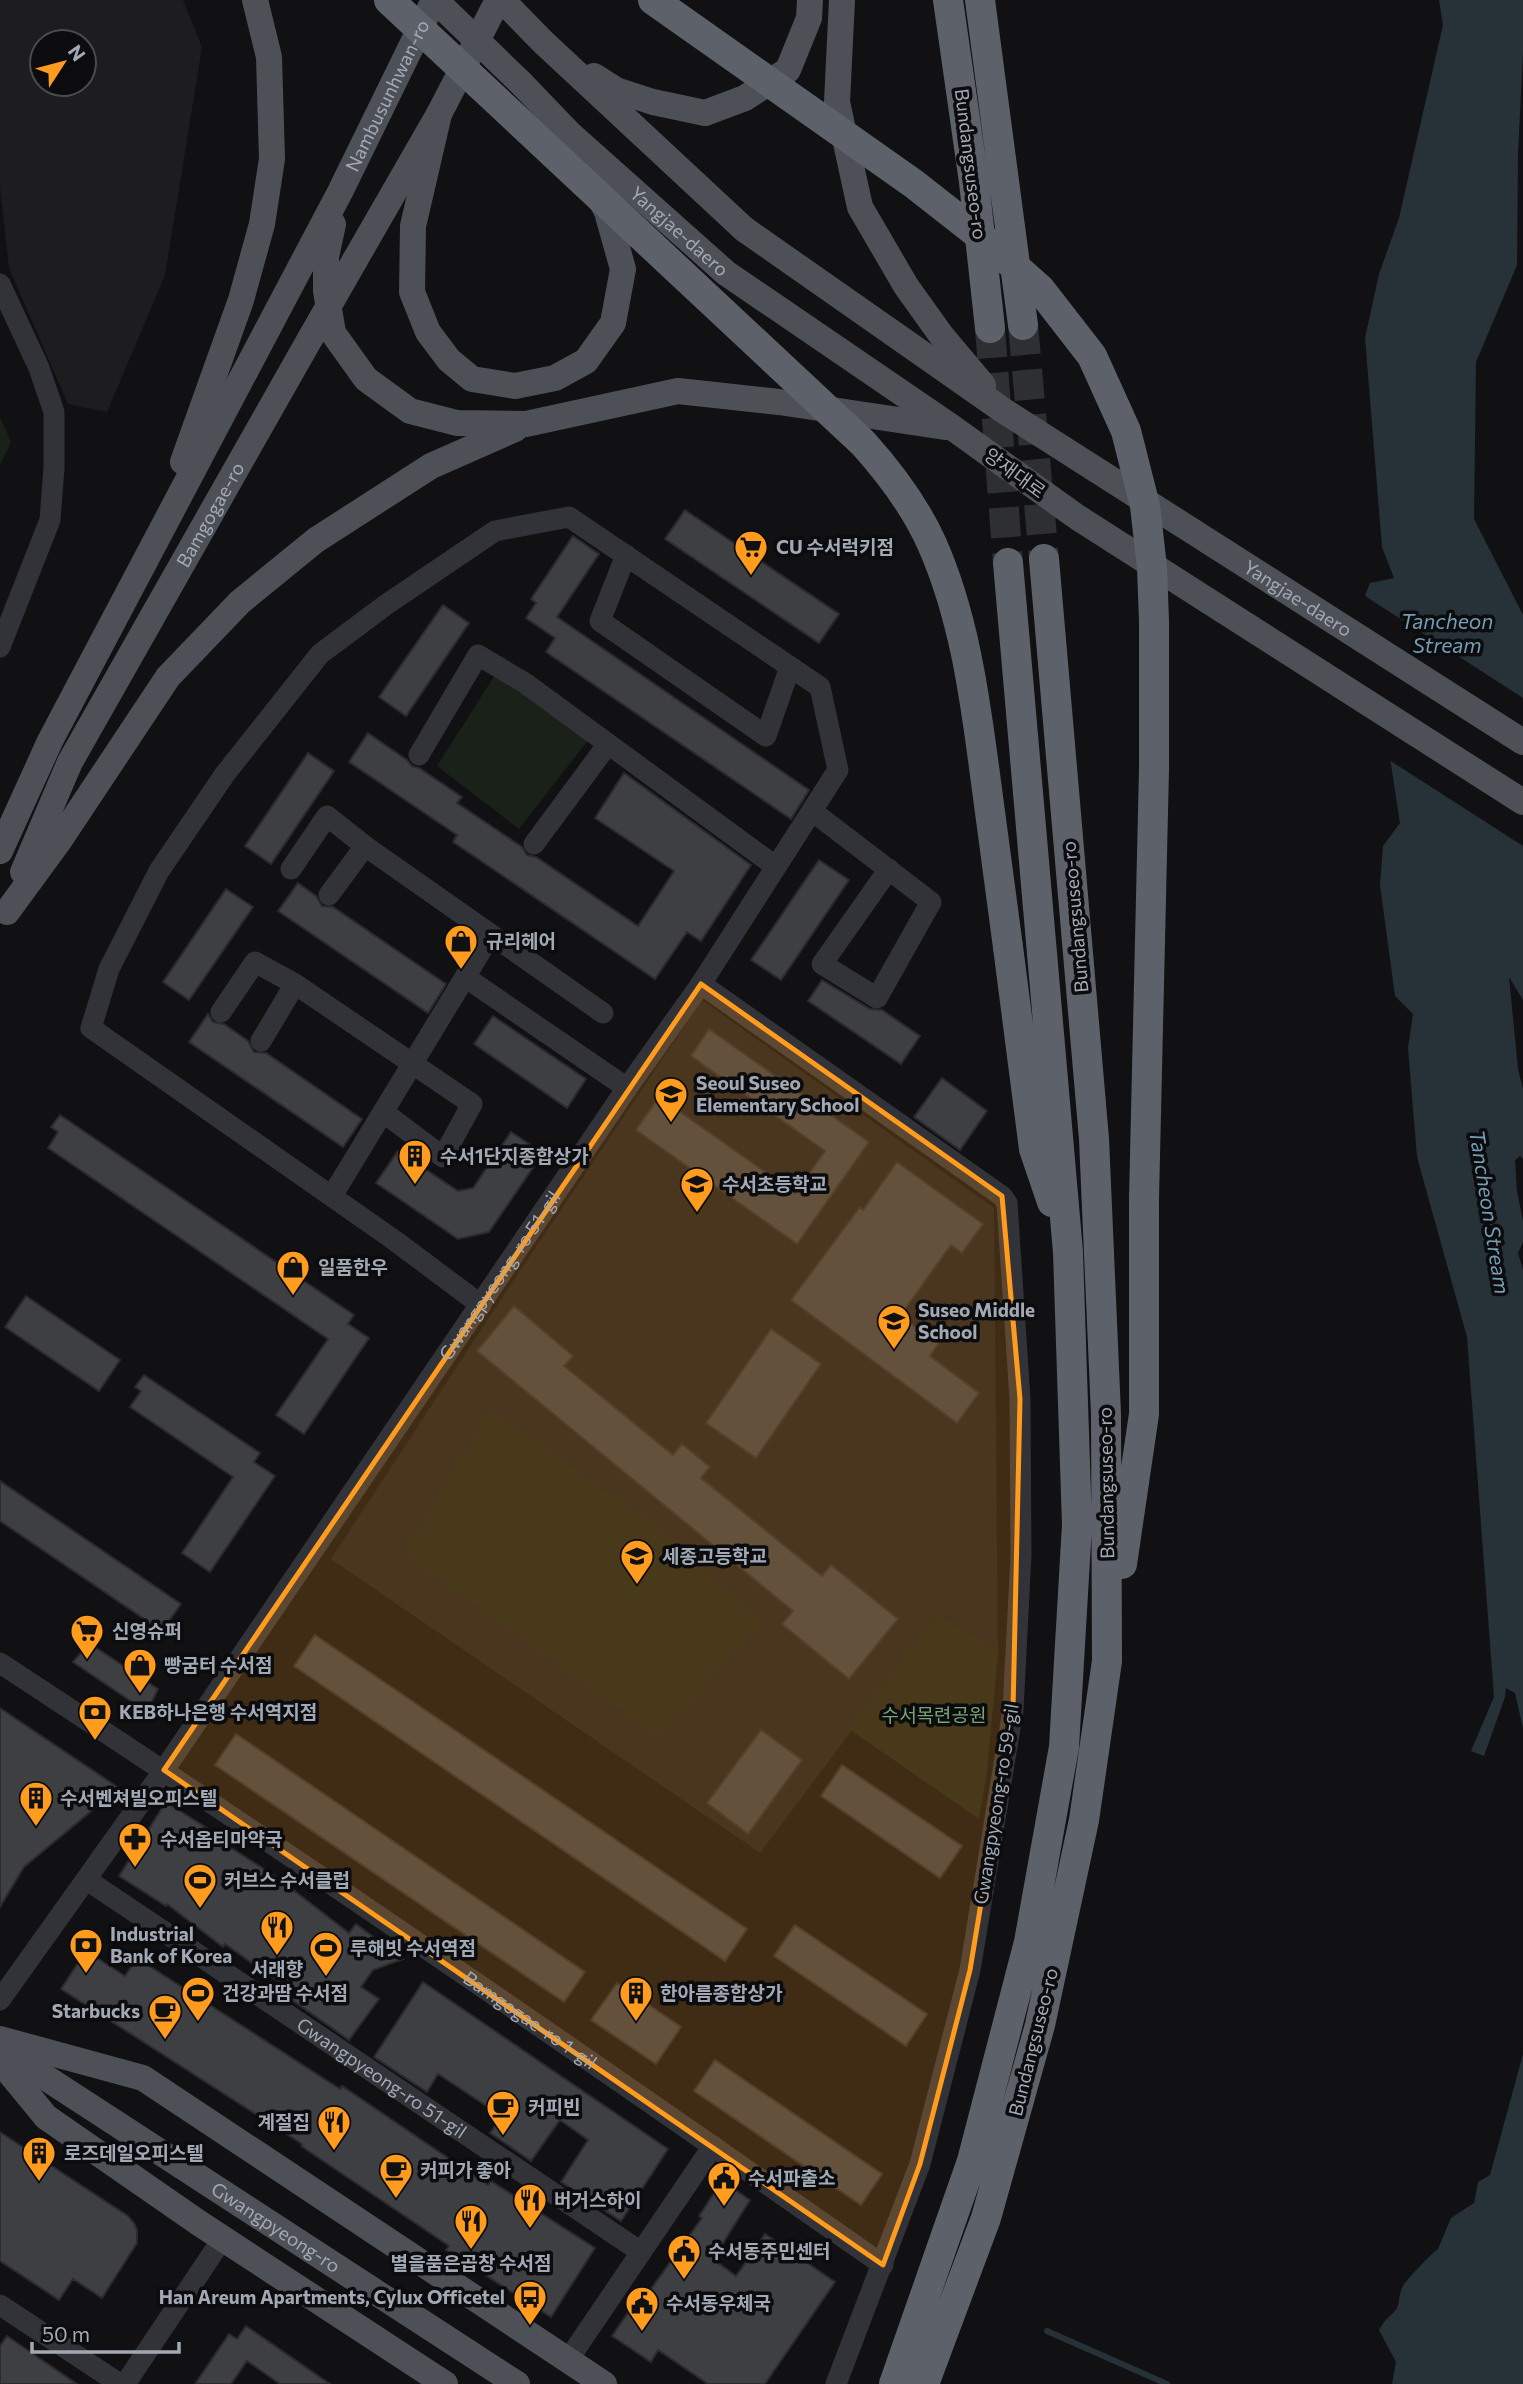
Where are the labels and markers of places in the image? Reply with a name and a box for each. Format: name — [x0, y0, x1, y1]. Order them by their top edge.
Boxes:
supermarket icon: CU 수서럭키점 — [732, 528, 770, 577]
place label: CU 수서럭키점 — [776, 535, 894, 558]
shop icon: 규리헤어 — [442, 922, 480, 971]
place label: 규리헤어 — [486, 929, 556, 952]
place label: Seoul Suseo Elementary School — [696, 1071, 860, 1116]
school or university icon: Seoul Suseo Elementary School — [652, 1075, 690, 1124]
building icon: 수서1단지종합상가 — [396, 1137, 434, 1186]
place label: 수서1단지종합상가 — [440, 1144, 589, 1167]
school or university icon: 수서초등학교 — [678, 1165, 716, 1214]
place label: 수서초등학교 — [722, 1172, 827, 1195]
shop icon: 일품한우 — [274, 1248, 312, 1297]
place label: 일품한우 — [318, 1255, 388, 1278]
place label: Suseo Middle School — [918, 1298, 1035, 1343]
school or university icon: Suseo Middle School — [875, 1302, 913, 1351]
school or university icon: 세종고등학교 — [618, 1537, 656, 1586]
place label: 세종고등학교 — [662, 1544, 767, 1567]
supermarket icon: 신영슈퍼 — [68, 1612, 106, 1661]
place label: 신영슈퍼 — [112, 1619, 182, 1642]
shop icon: 빵굼터 수서점 — [121, 1646, 159, 1695]
place label: 빵굼터 수서점 — [164, 1653, 273, 1676]
bank icon: KEB하나은행 수서역지점 — [76, 1693, 114, 1742]
place label: KEB하나은행 수서역지점 — [119, 1700, 317, 1723]
building icon: 수서벤쳐빌오피스텔 — [17, 1779, 55, 1828]
place label: 수서벤쳐빌오피스텔 — [60, 1786, 217, 1809]
pharmacy icon: 수서옵티마약국 — [116, 1820, 154, 1869]
place label: 수서옵티마약국 — [160, 1827, 282, 1850]
sports icon: 커브스 수서클럽 — [181, 1861, 219, 1910]
place label: 커브스 수서클럽 — [224, 1868, 350, 1891]
restaurant icon: 서래향 — [258, 1908, 296, 1957]
place label: Industrial Bank of Korea — [110, 1922, 232, 1967]
bank icon: Industrial Bank of Korea — [67, 1926, 105, 1975]
sports icon: 루해빗 수서역점 — [307, 1929, 345, 1978]
place label: 루해빗 수서역점 — [350, 1936, 476, 1959]
place label: 서래향 — [251, 1957, 303, 1980]
sports icon: 건강과땀 수서점 — [179, 1974, 217, 2023]
building icon: 한아름종합상가 — [617, 1974, 655, 2023]
place label: 건강과땀 수서점 — [222, 1981, 348, 2004]
place label: 한아름종합상가 — [660, 1981, 783, 2004]
cafe icon: Starbucks — [146, 1992, 184, 2041]
place label: Starbucks — [52, 1999, 140, 2022]
cafe icon: 커피빈 — [484, 2088, 522, 2137]
place label: 커피빈 — [528, 2095, 580, 2118]
restaurant icon: 계절집 — [315, 2103, 353, 2152]
place label: 계절집 — [258, 2110, 310, 2133]
building icon: 로즈데일오피스텔 — [20, 2134, 58, 2183]
place label: 로즈데일오피스텔 — [64, 2141, 204, 2164]
cafe icon: 커피가 좋아 — [377, 2151, 415, 2200]
place label: 커피가 좋아 — [420, 2158, 512, 2181]
public building icon: 수서파출소 — [705, 2159, 743, 2208]
place label: 수서파출소 — [748, 2166, 835, 2189]
restaurant icon: 버거스하이 — [511, 2181, 549, 2230]
place label: 버거스하이 — [554, 2188, 641, 2211]
restaurant icon: 별을품은곱창 수서점 — [452, 2202, 490, 2251]
public building icon: 수서동주민센터 — [665, 2232, 703, 2281]
place label: 수서동주민센터 — [708, 2239, 830, 2262]
place label: 별을품은곱창 수서점 — [391, 2251, 551, 2274]
bus stop icon: Han Areum Apartments, Cylux Officetel — [511, 2278, 549, 2327]
public building icon: 수서동우체국 — [623, 2284, 661, 2333]
place label: Han Areum Apartments, Cylux Officetel — [159, 2285, 505, 2308]
place label: 수서동우체국 — [666, 2291, 771, 2314]

